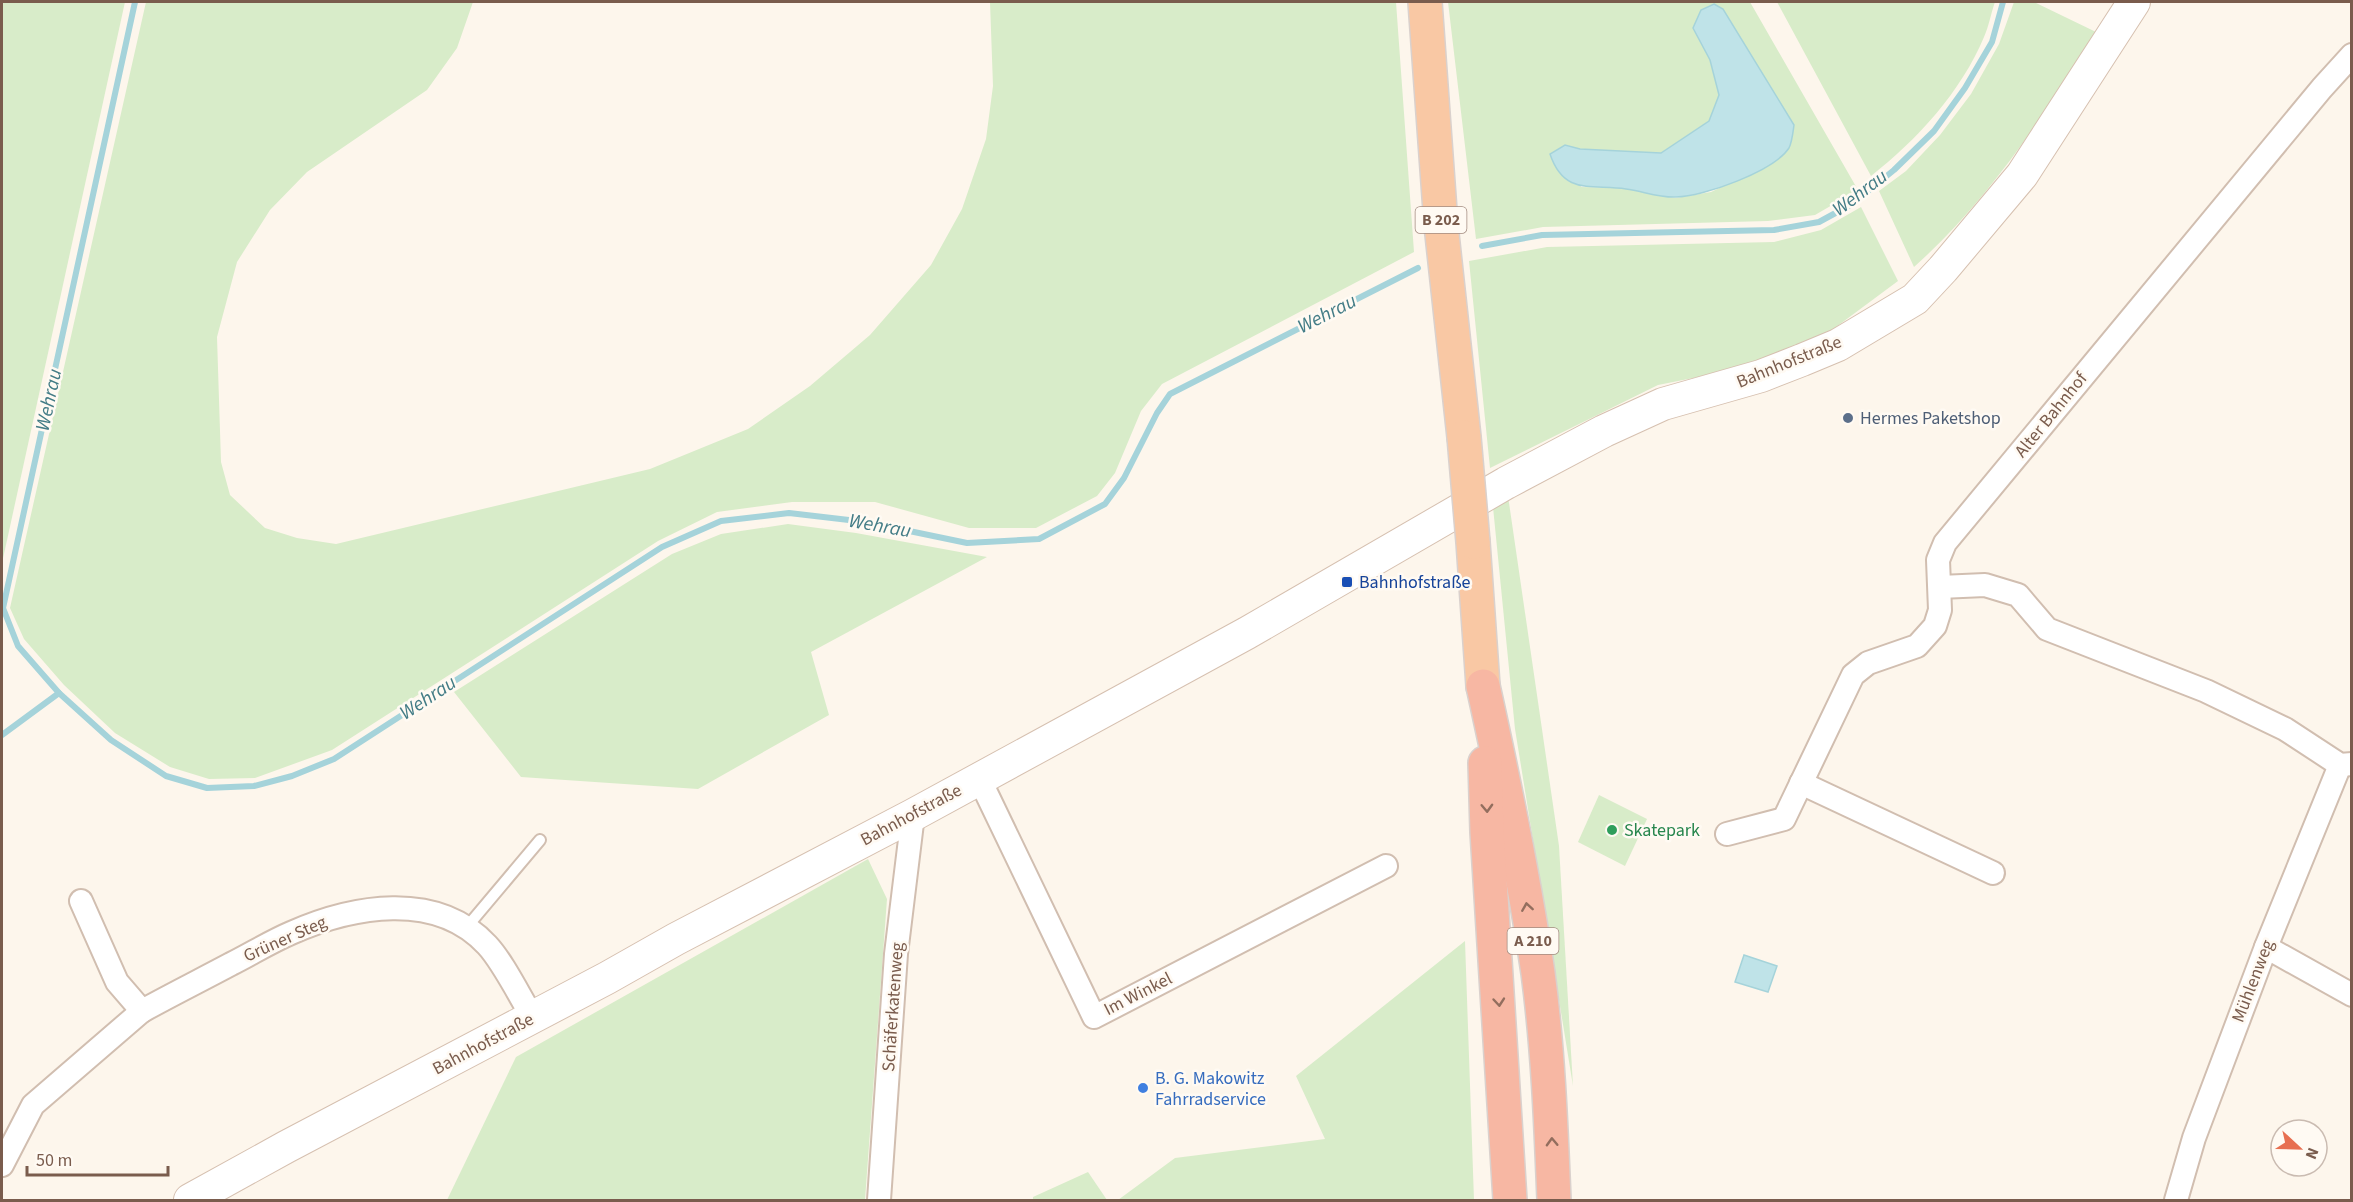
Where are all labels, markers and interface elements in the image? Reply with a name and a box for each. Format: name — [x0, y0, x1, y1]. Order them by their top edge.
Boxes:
water label: Wehrau — [1826, 163, 1894, 223]
road number: B 202 — [1416, 207, 1466, 233]
water label: Wehrau — [1293, 287, 1361, 341]
street label: Bahnhofstraße — [1733, 330, 1845, 394]
water label: Wehrau — [29, 366, 69, 434]
street label: Alter Bahnhof — [2009, 367, 2094, 463]
place label: Hermes Paketshop — [1860, 406, 2001, 431]
marker: Hermes Paketshop — [1841, 411, 1855, 425]
water label: Wehrau — [847, 507, 913, 545]
place label: Bahnhofstraße — [1359, 570, 1471, 595]
marker: Bahnhofstraße — [1340, 575, 1354, 589]
water label: Wehrau — [394, 669, 462, 727]
street label: Bahnhofstraße — [856, 778, 966, 852]
one-way arrow — [1480, 803, 1493, 812]
place label: Skatepark — [1624, 818, 1700, 843]
marker: Skatepark — [1605, 823, 1619, 837]
one-way arrow — [1522, 902, 1534, 911]
street label: Grüner Steg — [239, 910, 331, 968]
road number: A 210 — [1508, 928, 1558, 954]
street label: Mühlenweg — [2226, 936, 2280, 1026]
street label: Schäferkatenweg — [876, 941, 910, 1073]
street label: Im Winkel — [1099, 966, 1177, 1022]
one-way arrow — [1492, 998, 1505, 1007]
street label: Bahnhofstraße — [428, 1007, 538, 1081]
place label: B. G. Makowitz Fahrradservice — [1155, 1066, 1266, 1112]
marker: B. G. Makowitz Fahrradservice — [1136, 1081, 1150, 1095]
north arrow — [2269, 1118, 2329, 1178]
one-way arrow — [1545, 1138, 1558, 1147]
scale bar — [27, 1139, 168, 1177]
text: N — [2300, 1144, 2324, 1162]
text: 50 m — [36, 1148, 72, 1173]

